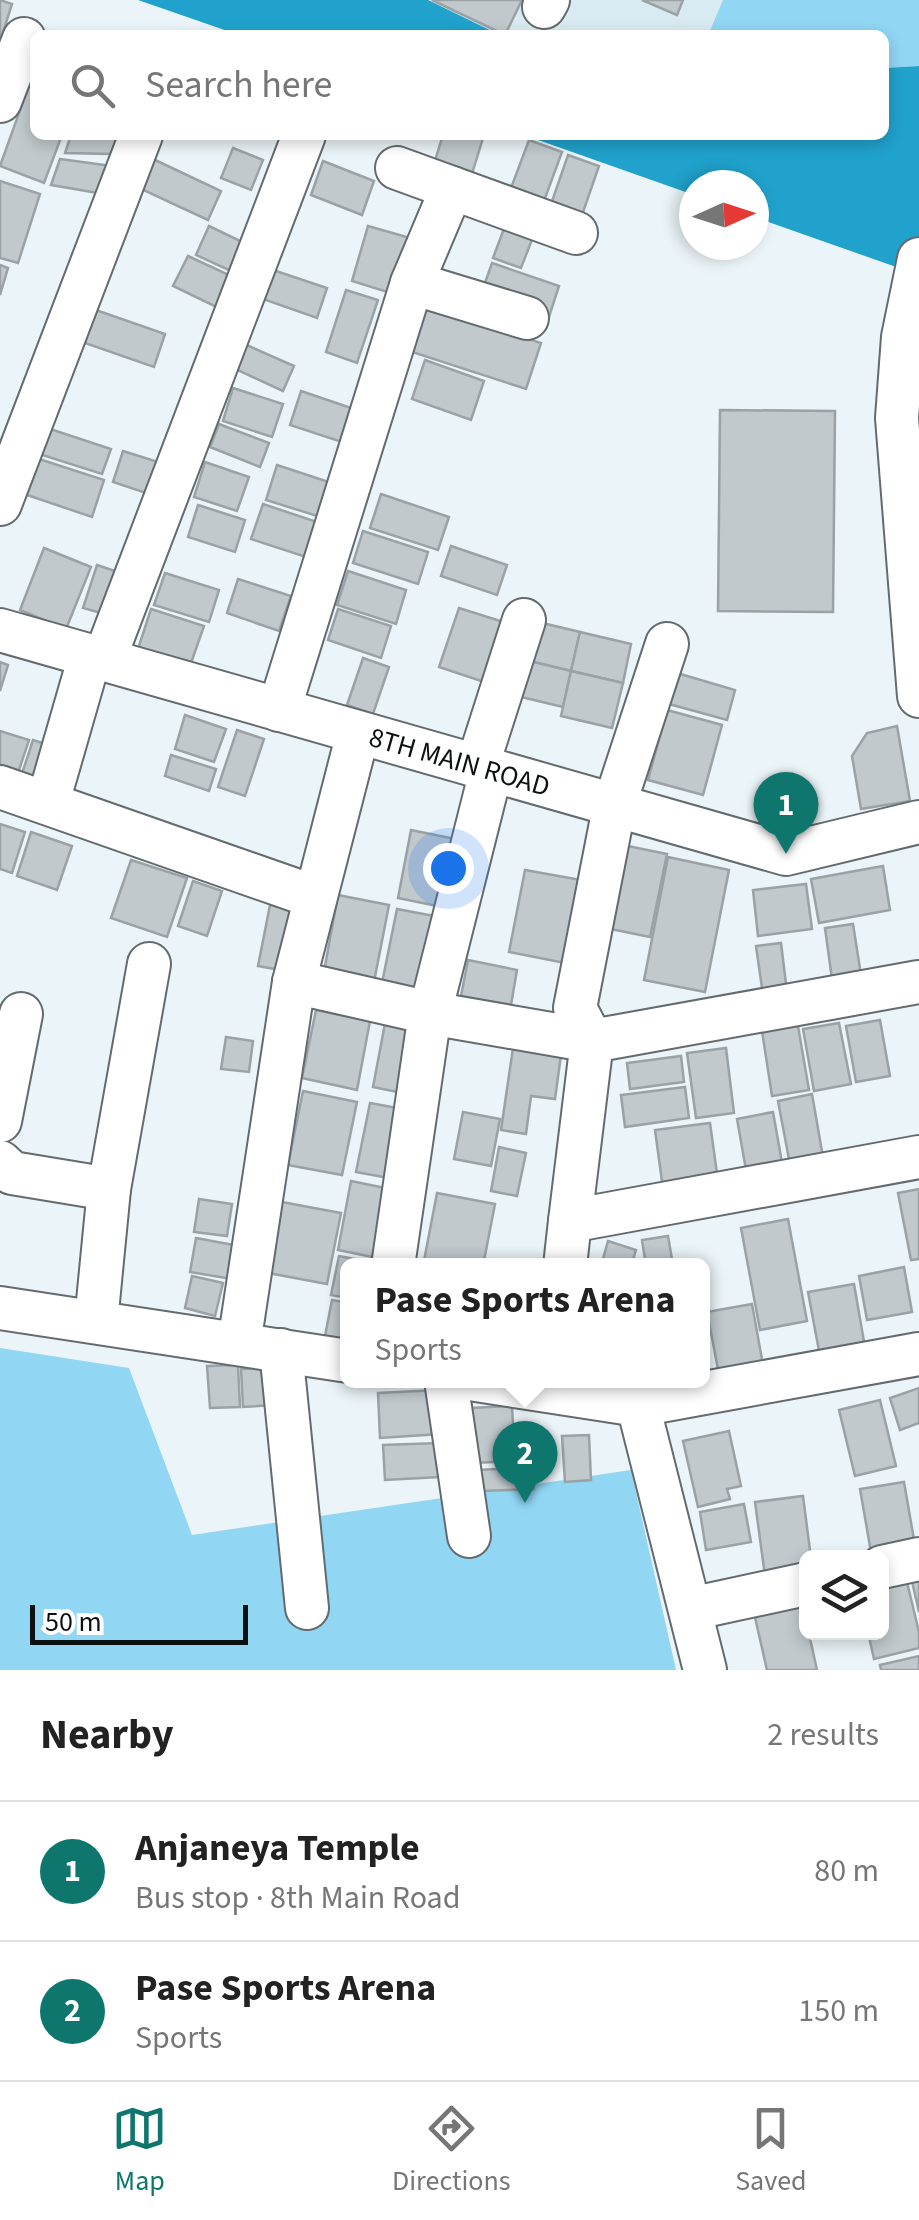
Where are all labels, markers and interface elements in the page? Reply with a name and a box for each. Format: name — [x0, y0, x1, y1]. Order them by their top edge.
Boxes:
search box — [30, 30, 889, 140]
icon: search — [65, 58, 120, 113]
text: Search here — [145, 58, 332, 112]
north arrow — [679, 170, 769, 260]
street label: 8TH MAIN ROAD — [364, 717, 554, 807]
pin: 1 — [754, 772, 818, 854]
your location — [423, 843, 474, 894]
popup — [340, 1258, 710, 1388]
text: Pase Sports Arena — [374, 1273, 676, 1327]
text: Sports — [374, 1327, 462, 1373]
pin: 2 — [492, 1420, 558, 1503]
map controls — [799, 1550, 889, 1640]
button: layers — [799, 1550, 889, 1640]
scale bar — [30, 1600, 248, 1644]
text: 50 m — [45, 1602, 102, 1642]
text: Nearby — [40, 1705, 174, 1765]
text: 2 results — [767, 1712, 879, 1758]
text: Anjaneya Temple — [135, 1821, 420, 1875]
text: 1 — [64, 1848, 81, 1894]
text: 80 m — [814, 1848, 879, 1894]
text: Bus stop · 8th Main Road — [135, 1875, 460, 1921]
text: Pase Sports Arena — [135, 1961, 436, 2015]
text: 2 — [64, 1988, 81, 2034]
text: 150 m — [798, 1988, 879, 2034]
text: Sports — [135, 2015, 222, 2061]
tab: Map — [112, 2101, 167, 2201]
tab: Directions — [392, 2101, 511, 2201]
tab: Saved — [735, 2101, 807, 2201]

